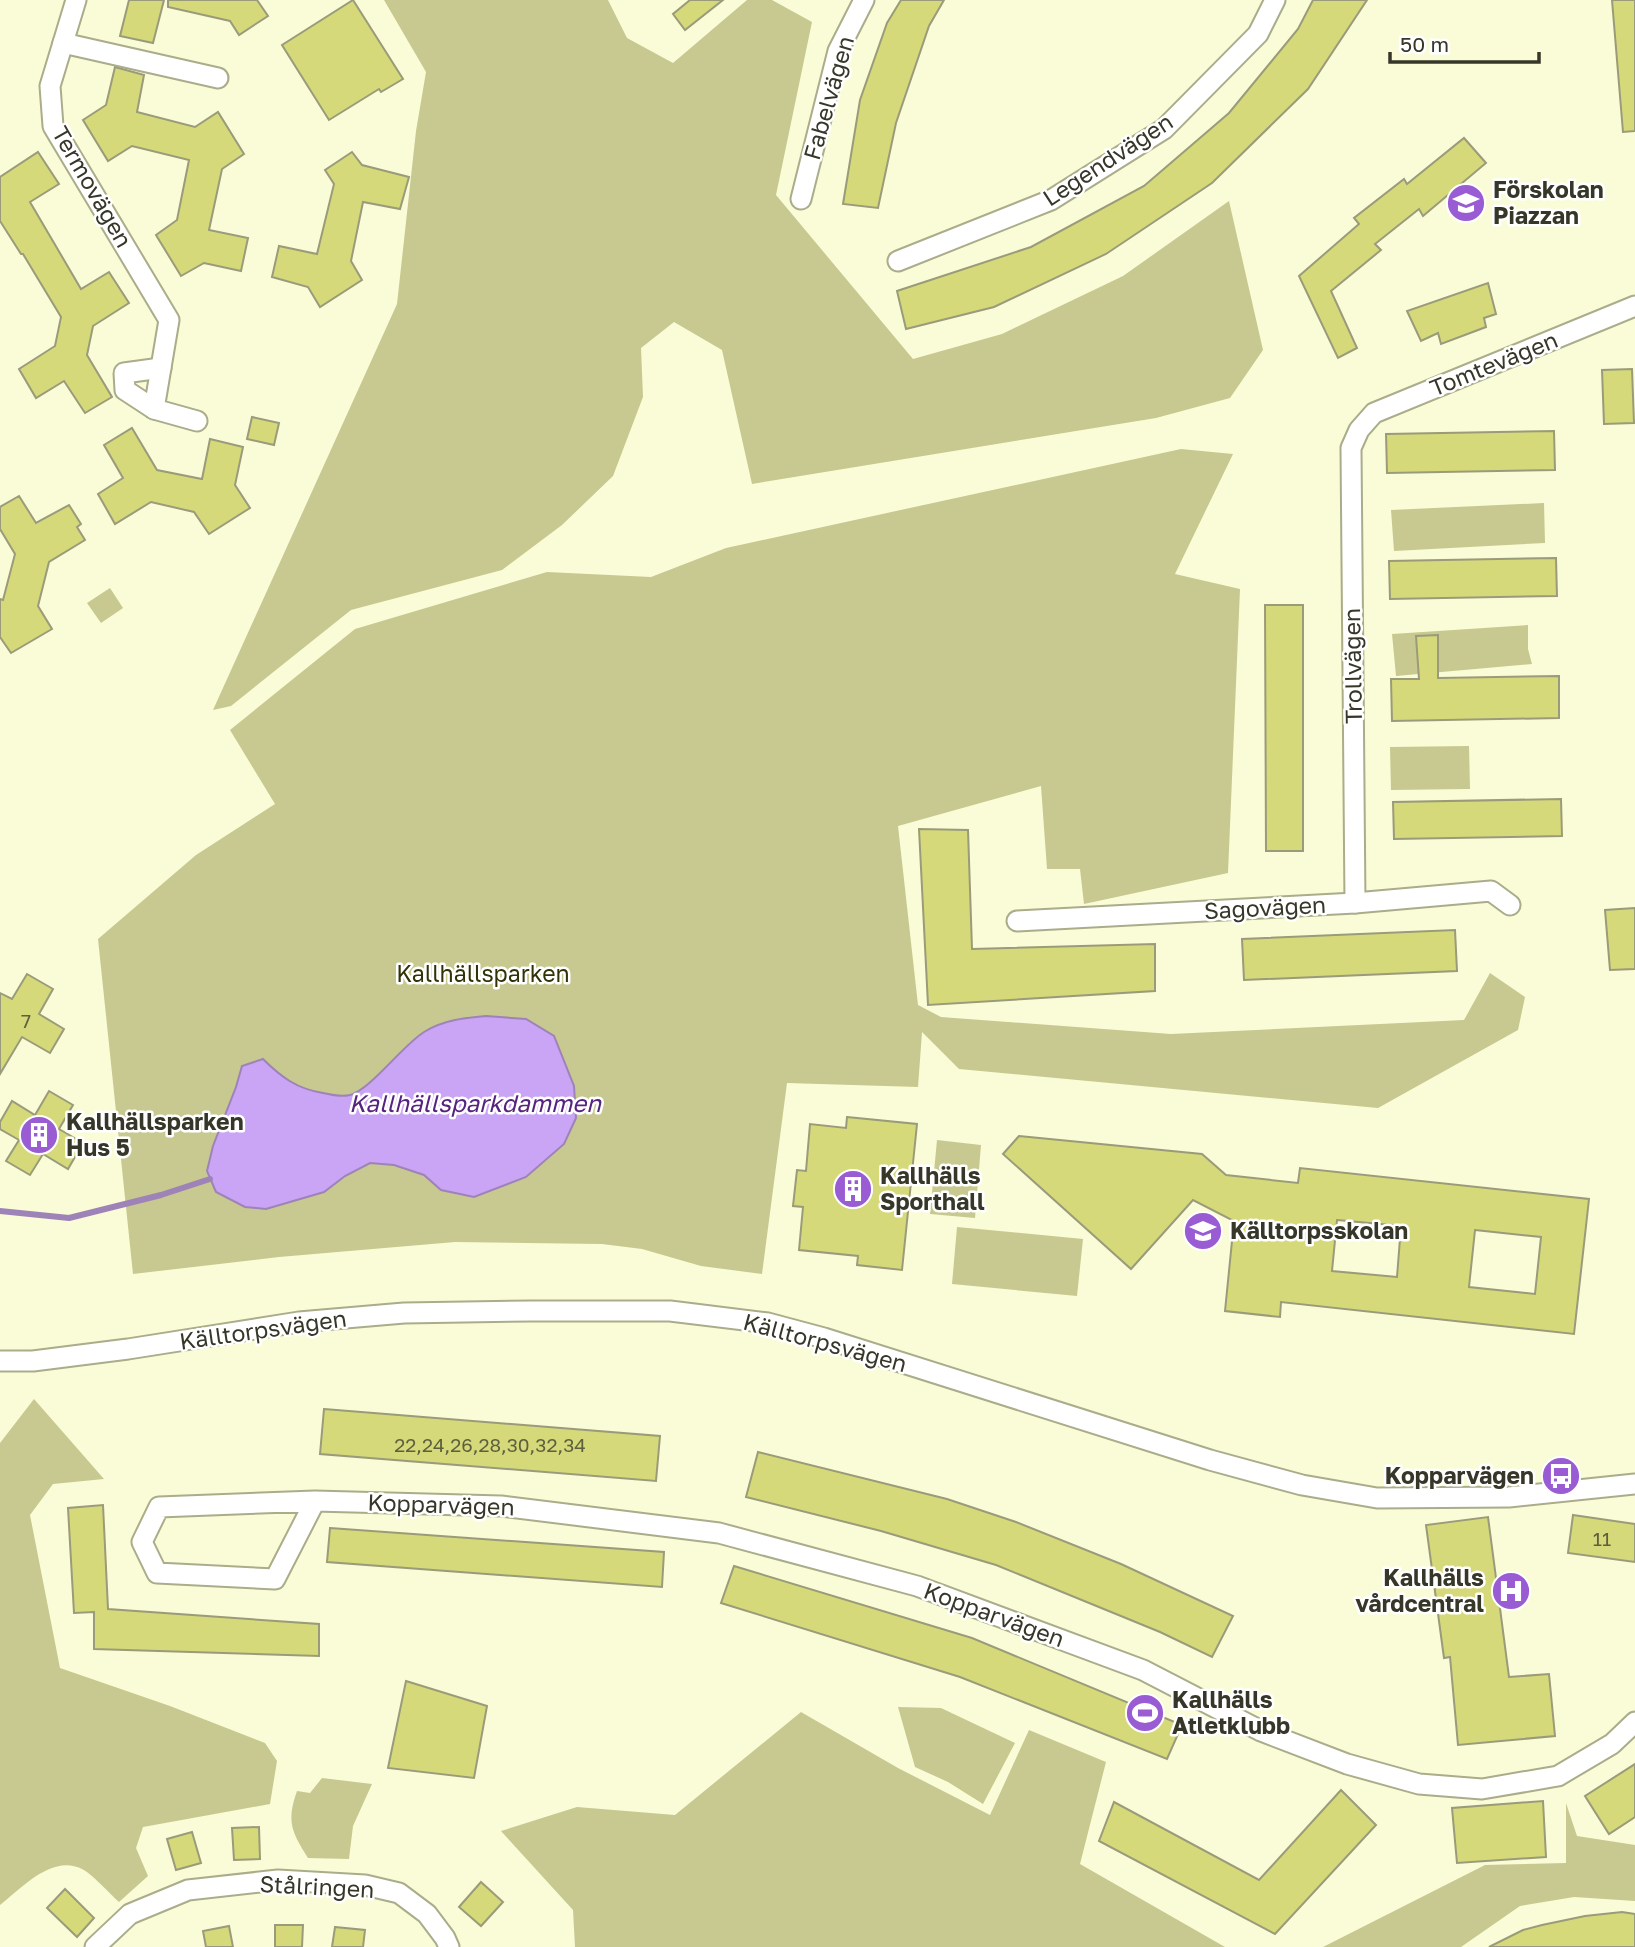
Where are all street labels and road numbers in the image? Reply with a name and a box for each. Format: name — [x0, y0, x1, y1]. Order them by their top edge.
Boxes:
street label: Fabelvägen — [797, 33, 859, 163]
street label: Legendvägen — [1037, 107, 1178, 211]
street label: Termovägen — [47, 121, 139, 252]
street label: Tomtevägen — [1426, 325, 1562, 401]
street label: Trollvägen — [1337, 608, 1367, 724]
street label: Sagovägen — [1203, 890, 1327, 924]
street label: Källtorpsvägen — [178, 1303, 348, 1355]
street label: Källtorpsvägen — [740, 1307, 910, 1377]
street label: Kopparvägen — [367, 1487, 515, 1521]
street label: Kopparvägen — [920, 1576, 1068, 1652]
street label: Stålringen — [259, 1869, 375, 1903]

